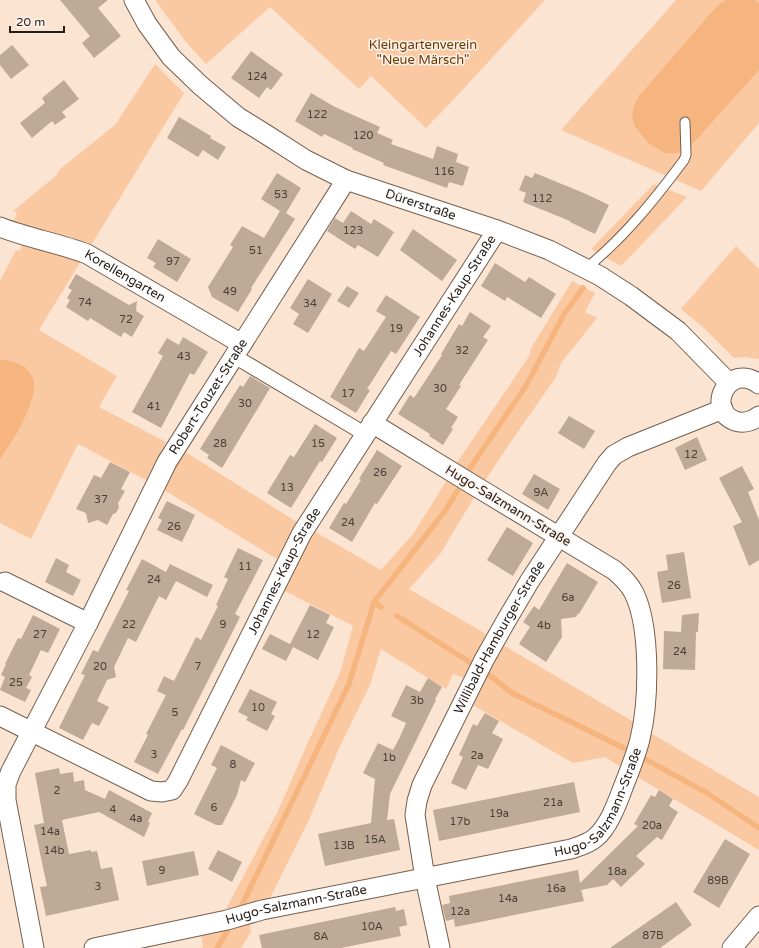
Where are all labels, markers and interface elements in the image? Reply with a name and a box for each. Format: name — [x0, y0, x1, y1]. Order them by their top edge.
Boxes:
scale bar — [10, 8, 64, 34]
text: 20 m — [16, 15, 45, 29]
park label: Kleingartenverein "Neue Märsch" — [369, 37, 477, 68]
house number: 124 — [247, 70, 267, 83]
house number: 122 — [307, 108, 327, 121]
house number: 120 — [353, 129, 373, 142]
house number: 116 — [434, 165, 454, 178]
street label: Dürerstraße — [383, 186, 458, 224]
house number: 53 — [274, 188, 288, 201]
house number: 112 — [532, 192, 552, 205]
house number: 123 — [343, 224, 363, 237]
street label: Johannes-Kaup-Straße — [410, 232, 500, 360]
house number: 51 — [249, 244, 263, 257]
street label: Korellengarten — [81, 246, 168, 306]
house number: 97 — [166, 255, 180, 268]
house number: 49 — [223, 285, 237, 298]
house number: 74 — [78, 296, 92, 309]
house number: 34 — [303, 297, 317, 310]
house number: 72 — [119, 313, 133, 326]
house number: 19 — [389, 322, 403, 335]
street label: Robert-Touzet-Straße — [166, 336, 251, 458]
house number: 32 — [455, 344, 469, 357]
house number: 43 — [177, 350, 191, 363]
house number: 30 — [433, 382, 447, 395]
house number: 17 — [341, 387, 355, 400]
house number: 30 — [238, 397, 252, 410]
house number: 41 — [147, 400, 161, 413]
house number: 28 — [213, 437, 227, 450]
house number: 15 — [311, 437, 325, 450]
house number: 12 — [684, 448, 698, 461]
street label: Hugo-Salzmann-Straße — [442, 462, 574, 550]
house number: 26 — [373, 466, 387, 479]
house number: 13 — [280, 481, 294, 494]
house number: 9A — [533, 486, 549, 499]
house number: 37 — [94, 493, 108, 506]
street label: Johannes-Kaup-Straße — [244, 504, 324, 637]
house number: 24 — [341, 516, 355, 529]
house number: 26 — [167, 520, 181, 533]
street label: Willibald-Hamburger-Straße — [450, 558, 549, 717]
house number: 11 — [238, 560, 252, 573]
house number: 24 — [147, 573, 161, 586]
house number: 26 — [667, 579, 681, 592]
house number: 6a — [561, 591, 575, 604]
house number: 22 — [122, 618, 136, 631]
house number: 9 — [220, 618, 227, 631]
house number: 4b — [537, 619, 551, 632]
house number: 27 — [33, 628, 47, 641]
house number: 12 — [306, 628, 320, 641]
house number: 24 — [673, 645, 687, 658]
house number: 20 — [93, 660, 107, 673]
house number: 7 — [195, 660, 202, 673]
house number: 25 — [9, 676, 23, 689]
house number: 3b — [410, 694, 424, 707]
house number: 10 — [251, 701, 265, 714]
house number: 5 — [172, 706, 179, 719]
street label: Hugo-Salzmann-Straße — [552, 746, 645, 860]
house number: 3 — [151, 748, 158, 761]
house number: 2a — [470, 749, 484, 762]
house number: 1b — [382, 751, 396, 764]
house number: 8 — [230, 758, 237, 771]
house number: 2 — [54, 784, 61, 797]
house number: 21a — [543, 796, 563, 809]
house number: 6 — [211, 801, 218, 814]
house number: 4 — [110, 803, 117, 816]
house number: 19a — [489, 807, 509, 820]
house number: 4a — [129, 812, 143, 825]
house number: 17b — [450, 815, 470, 828]
house number: 20a — [642, 819, 662, 832]
house number: 14a — [40, 825, 60, 838]
house number: 15A — [364, 833, 386, 846]
house number: 13B — [333, 839, 355, 852]
house number: 14b — [44, 844, 64, 857]
house number: 9 — [159, 864, 166, 877]
house number: 18a — [607, 865, 627, 878]
house number: 89B — [707, 874, 729, 887]
house number: 3 — [95, 880, 102, 893]
street label: Hugo-Salzmann-Straße — [224, 881, 368, 928]
house number: 16a — [546, 882, 566, 895]
house number: 14a — [498, 892, 518, 905]
house number: 12a — [450, 905, 470, 918]
house number: 10A — [361, 920, 383, 933]
house number: 87B — [642, 929, 664, 942]
house number: 8A — [313, 930, 329, 943]

